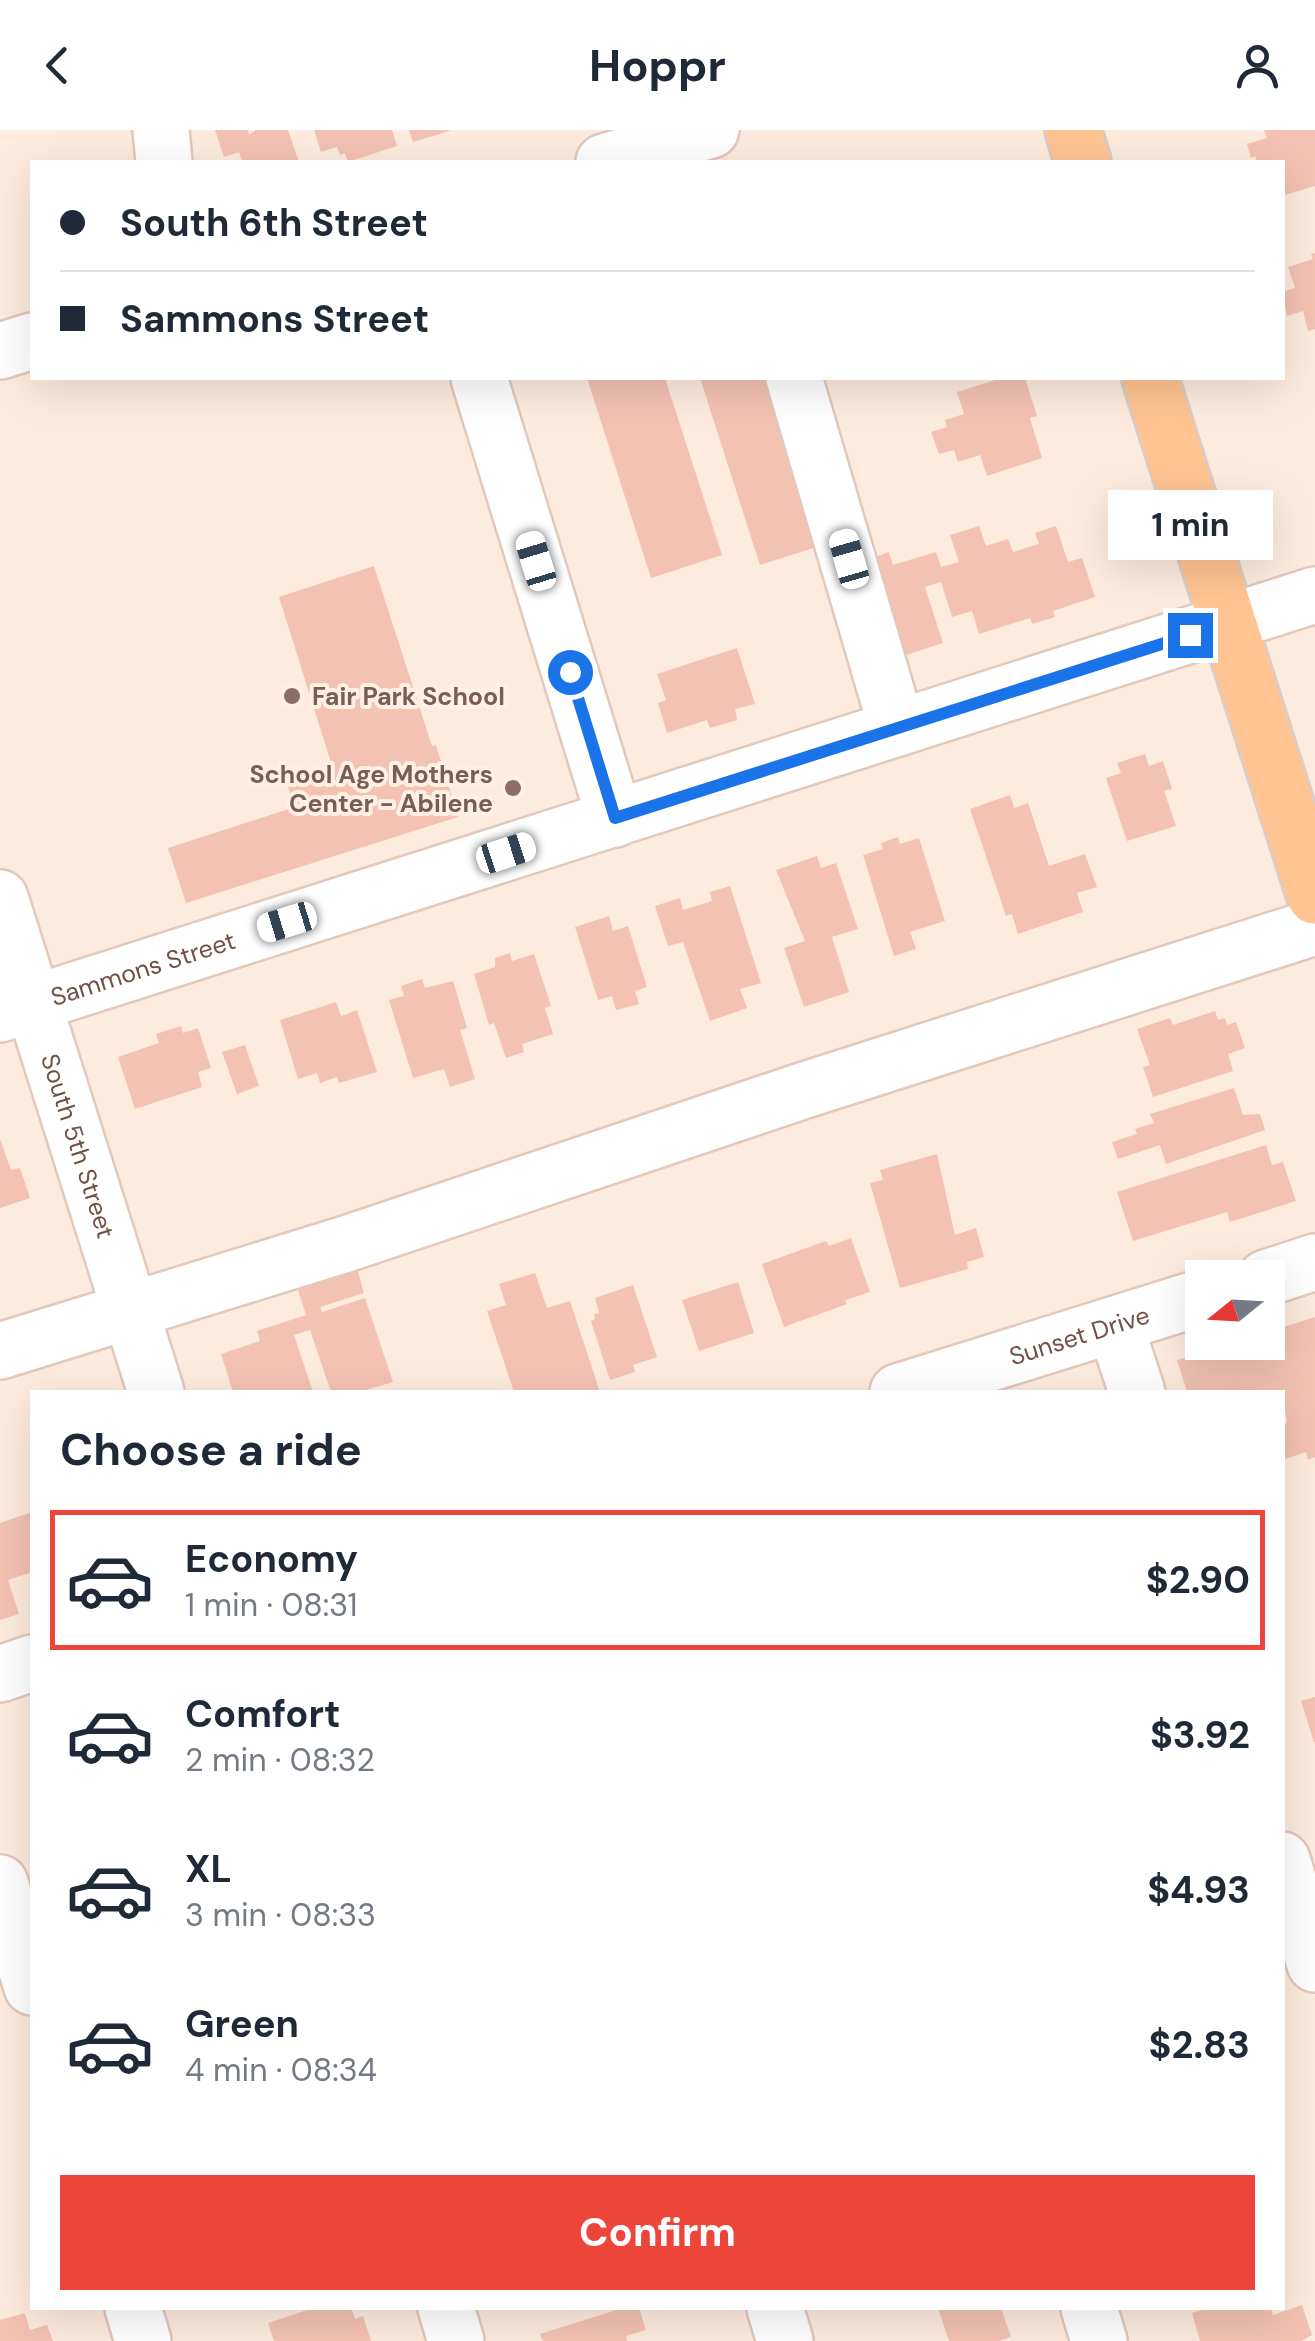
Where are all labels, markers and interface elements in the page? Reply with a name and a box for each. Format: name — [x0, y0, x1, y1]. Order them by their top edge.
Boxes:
text: Hoppr — [589, 36, 726, 95]
icon: back — [30, 38, 85, 93]
icon: person — [1230, 38, 1285, 93]
text: South 6th Street — [120, 198, 428, 248]
text: Sammons Street — [120, 294, 429, 344]
callout: 1 min — [1108, 490, 1272, 560]
text: 1 min — [1152, 504, 1229, 546]
car — [826, 526, 872, 592]
car — [513, 528, 559, 594]
route end — [1168, 613, 1213, 658]
route start — [548, 650, 593, 695]
place label: Fair Park School — [312, 680, 505, 713]
marker: Fair Park School — [281, 685, 303, 707]
place label: School Age Mothers Center - Abilene — [249, 758, 493, 820]
marker: School Age Mothers Center - Abilene — [502, 777, 524, 799]
car — [473, 829, 539, 877]
car — [254, 899, 320, 945]
street label: Sammons Street — [47, 924, 240, 1014]
street label: South 5th Street — [33, 1050, 122, 1242]
north arrow — [1185, 1260, 1285, 1360]
map controls — [1185, 1260, 1285, 1360]
street label: Sunset Drive — [1005, 1298, 1154, 1373]
text: Choose a ride — [60, 1420, 362, 1479]
text: Economy — [185, 1534, 358, 1584]
icon: car — [65, 1535, 155, 1625]
text: $2.90 — [1146, 1555, 1250, 1605]
text: 1 min · 08:31 — [185, 1584, 358, 1626]
text: Comfort — [185, 1689, 341, 1739]
icon: car — [65, 1690, 155, 1780]
text: $3.92 — [1150, 1710, 1250, 1760]
text: 2 min · 08:32 — [185, 1739, 375, 1781]
text: XL — [185, 1844, 232, 1894]
icon: car — [65, 1845, 155, 1935]
text: $4.93 — [1147, 1865, 1250, 1915]
text: 3 min · 08:33 — [185, 1894, 376, 1936]
text: Green — [185, 1999, 299, 2049]
icon: car — [65, 2000, 155, 2090]
text: $2.83 — [1149, 2020, 1250, 2070]
text: 4 min · 08:34 — [185, 2049, 377, 2091]
button: Confirm — [60, 2175, 1255, 2290]

